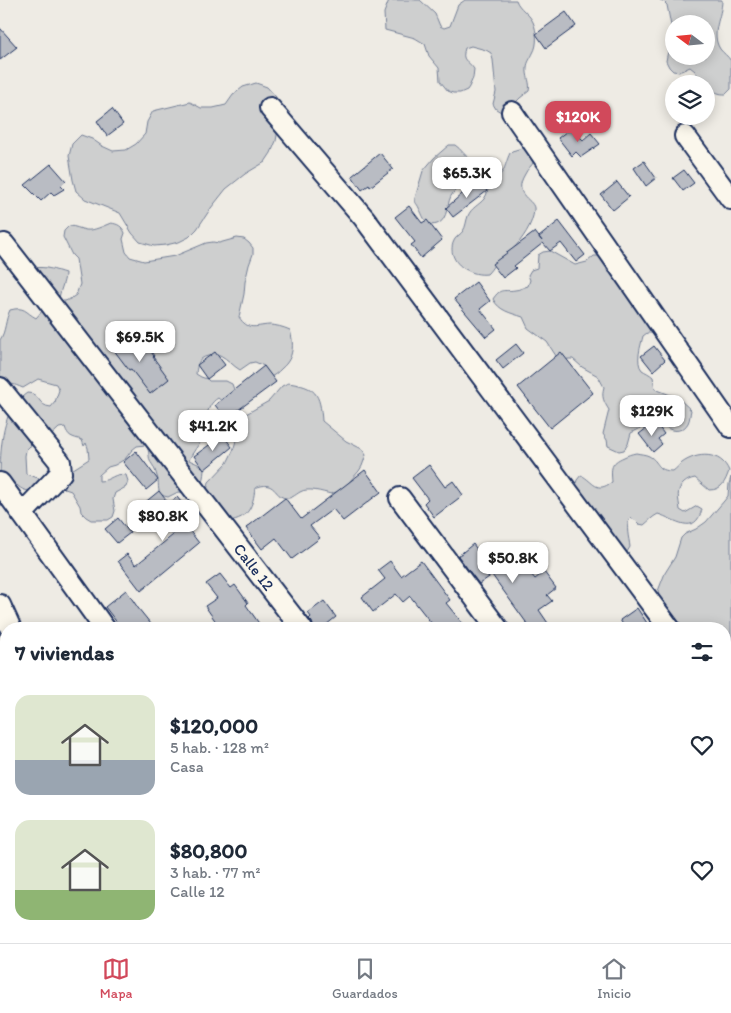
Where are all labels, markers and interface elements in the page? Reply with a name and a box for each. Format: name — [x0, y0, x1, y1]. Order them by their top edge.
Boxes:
north arrow — [665, 15, 715, 65]
map controls — [665, 15, 715, 125]
button: layers — [665, 75, 715, 125]
pin: $120K — [543, 100, 613, 143]
text: $120K — [556, 107, 600, 126]
pin: $65.3K — [426, 156, 508, 199]
text: $65.3K — [443, 163, 491, 182]
pin: $69.5K — [99, 320, 181, 363]
text: $69.5K — [116, 327, 164, 346]
pin: $129K — [617, 394, 687, 437]
text: $129K — [631, 401, 673, 420]
pin: $41.2K — [172, 410, 254, 452]
text: $41.2K — [189, 416, 237, 435]
pin: $80.8K — [122, 500, 204, 542]
text: $80.8K — [138, 506, 188, 525]
street label: Calle 12 — [230, 540, 279, 595]
pin: $50.8K — [472, 542, 554, 584]
text: $50.8K — [488, 548, 538, 567]
icon: filters — [688, 638, 716, 666]
text: 7 viviendas — [15, 640, 114, 665]
text: $120,000 — [170, 713, 258, 738]
icon: home — [55, 715, 115, 775]
icon: heart — [688, 731, 716, 759]
text: 5 hab. · 128 m² — [170, 738, 269, 757]
text: Casa — [170, 757, 204, 776]
text: $80,800 — [170, 838, 247, 863]
icon: home — [55, 840, 115, 900]
icon: heart — [688, 856, 716, 884]
text: 3 hab. · 77 m² — [170, 863, 260, 882]
text: Calle 12 — [170, 882, 225, 901]
tab: Mapa — [100, 955, 132, 1002]
tab: Guardados — [332, 955, 398, 1002]
tab: Inicio — [597, 955, 631, 1002]

